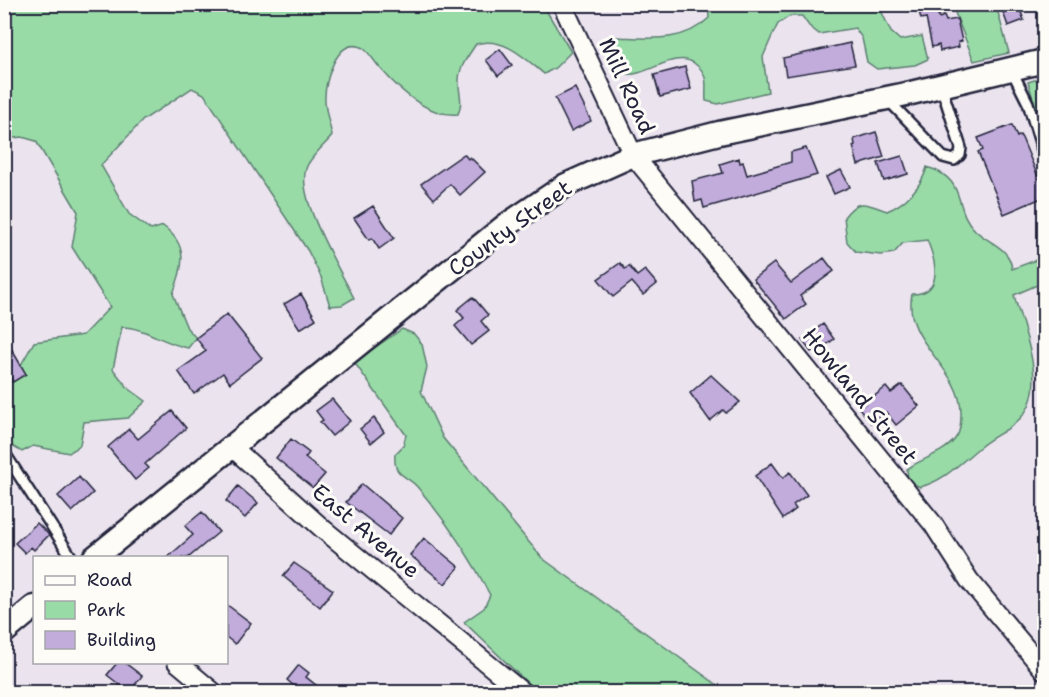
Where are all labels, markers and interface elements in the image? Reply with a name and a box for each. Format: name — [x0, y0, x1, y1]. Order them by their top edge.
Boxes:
street label: Mill Road — [592, 33, 662, 139]
street label: County Street — [442, 173, 578, 283]
street label: Howland Street — [796, 322, 924, 470]
street label: East Avenue — [306, 477, 426, 585]
legend — [33, 556, 228, 664]
text: Road — [87, 568, 132, 592]
text: Park — [87, 598, 126, 622]
text: Building — [87, 628, 156, 652]

